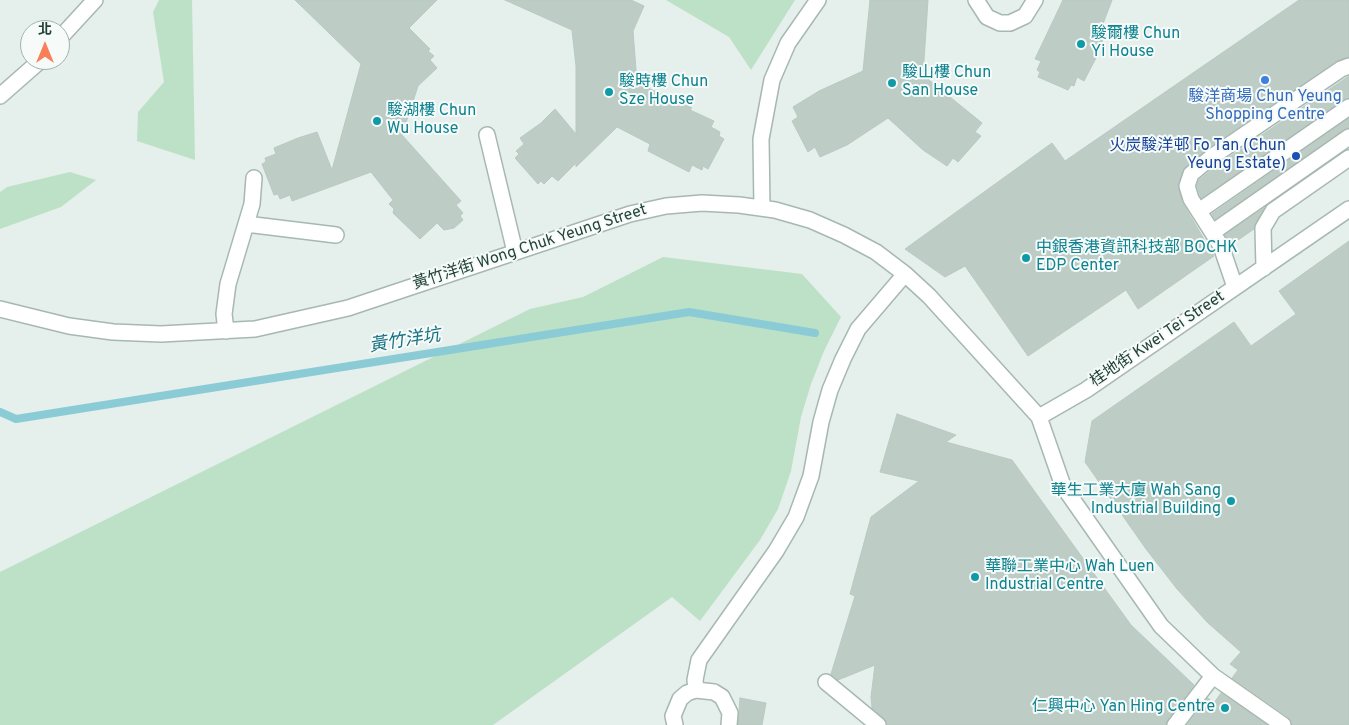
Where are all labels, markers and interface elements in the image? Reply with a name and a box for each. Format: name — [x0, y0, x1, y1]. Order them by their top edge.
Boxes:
north arrow — [20, 20, 70, 70]
text: 北 — [38, 22, 52, 39]
place label: 駿爾樓 Chun Yi House — [1091, 25, 1180, 63]
marker: 駿爾樓 Chun Yi House — [1075, 38, 1087, 50]
place label: 駿山樓 Chun San House — [902, 64, 991, 102]
place label: 駿時樓 Chun Sze House — [619, 73, 708, 111]
marker: 駿洋商場 Chun Yeung Shopping Centre — [1259, 74, 1271, 86]
marker: 駿山樓 Chun San House — [886, 77, 898, 89]
marker: 駿時樓 Chun Sze House — [603, 86, 615, 98]
place label: 駿洋商場 Chun Yeung Shopping Centre — [1188, 88, 1342, 126]
place label: 駿湖樓 Chun Wu House — [387, 102, 476, 140]
marker: 駿湖樓 Chun Wu House — [371, 115, 383, 127]
place label: 火炭駿洋邨 Fo Tan (Chun Yeung Estate) — [1109, 137, 1286, 175]
marker: 火炭駿洋邨 Fo Tan (Chun Yeung Estate) — [1290, 150, 1302, 162]
street label: 黃竹洋街 Wong Chuk Yeung Street — [411, 201, 649, 295]
place label: 中銀香港資訊科技部 BOCHK EDP Center — [1036, 239, 1238, 277]
marker: 中銀香港資訊科技部 BOCHK EDP Center — [1020, 252, 1032, 264]
street label: 桂地街 Kwei Tei Street — [1087, 288, 1229, 392]
water label: 黃竹洋坑 — [368, 326, 442, 358]
place label: 華生工業大廈 Wah Sang Industrial Building — [1051, 482, 1221, 520]
marker: 華生工業大廈 Wah Sang Industrial Building — [1225, 495, 1237, 507]
place label: 華聯工業中心 Wah Luen Industrial Centre — [985, 558, 1155, 596]
marker: 華聯工業中心 Wah Luen Industrial Centre — [969, 571, 981, 583]
place label: 仁興中心 Yan Hing Centre — [1032, 698, 1215, 718]
marker: 仁興中心 Yan Hing Centre — [1219, 702, 1231, 714]

